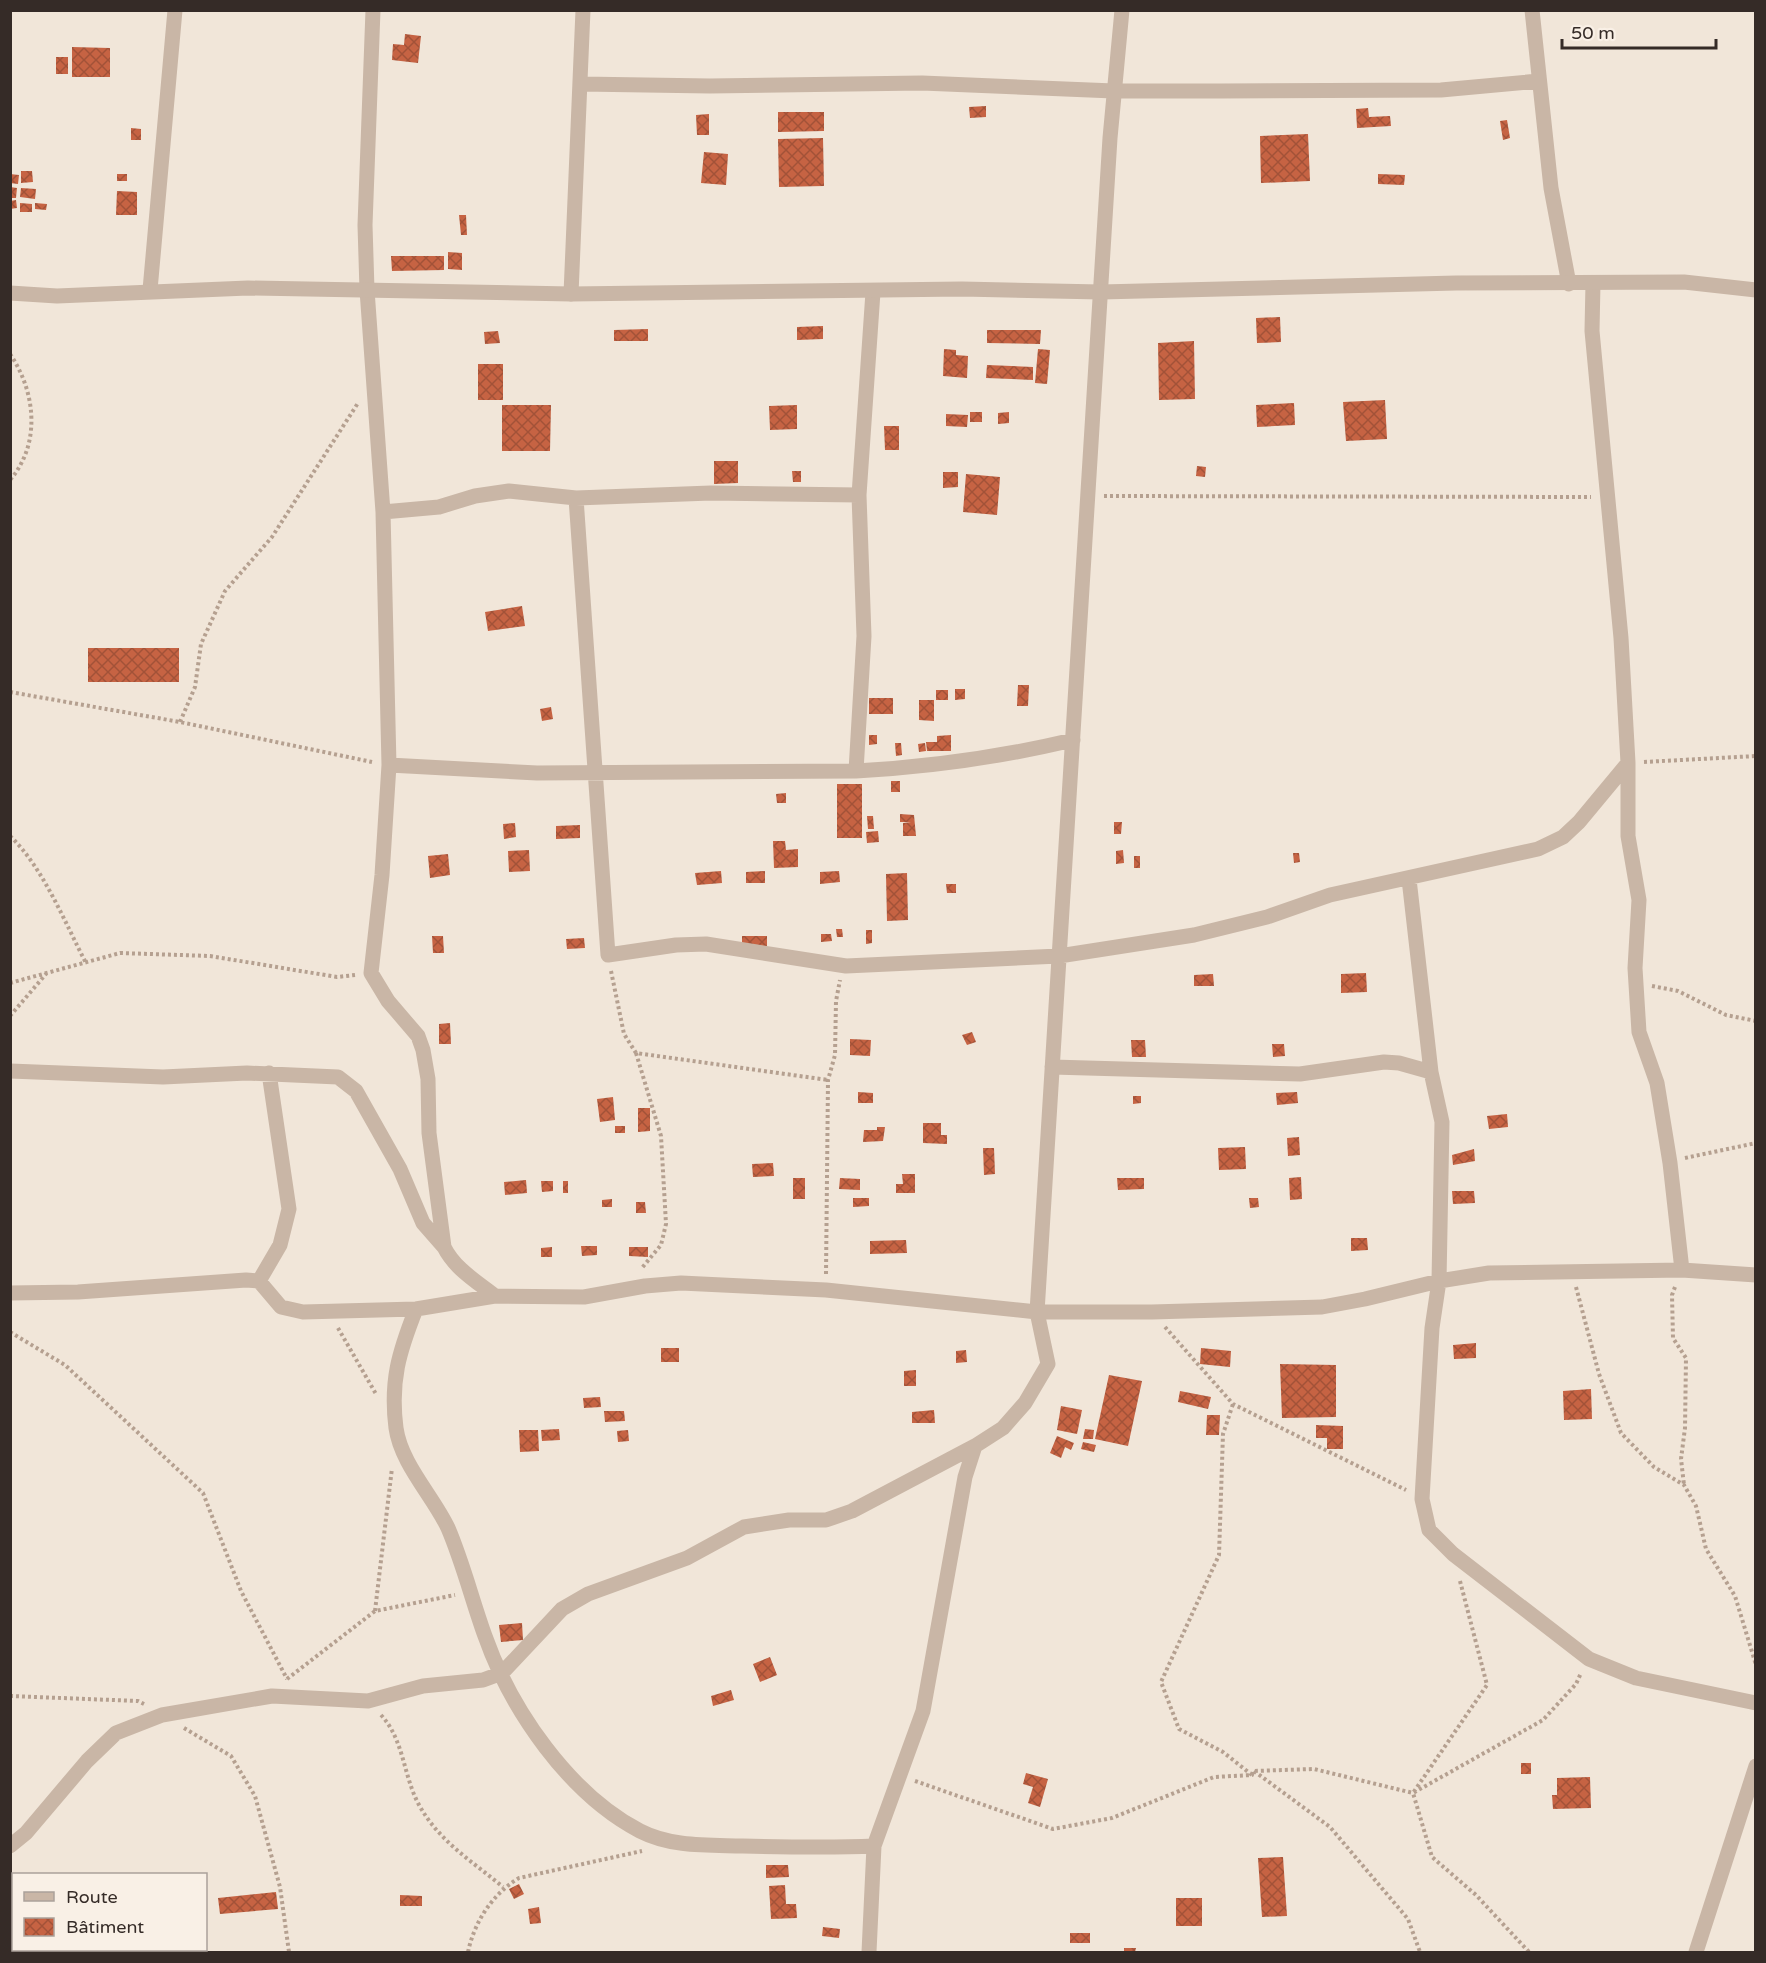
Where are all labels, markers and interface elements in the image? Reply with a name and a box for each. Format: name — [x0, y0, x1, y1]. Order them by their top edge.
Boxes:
scale bar — [1562, 12, 1716, 50]
text: 50 m — [1571, 22, 1615, 44]
legend — [12, 1873, 207, 1951]
text: Route — [66, 1886, 118, 1908]
text: Bâtiment — [66, 1916, 144, 1938]

